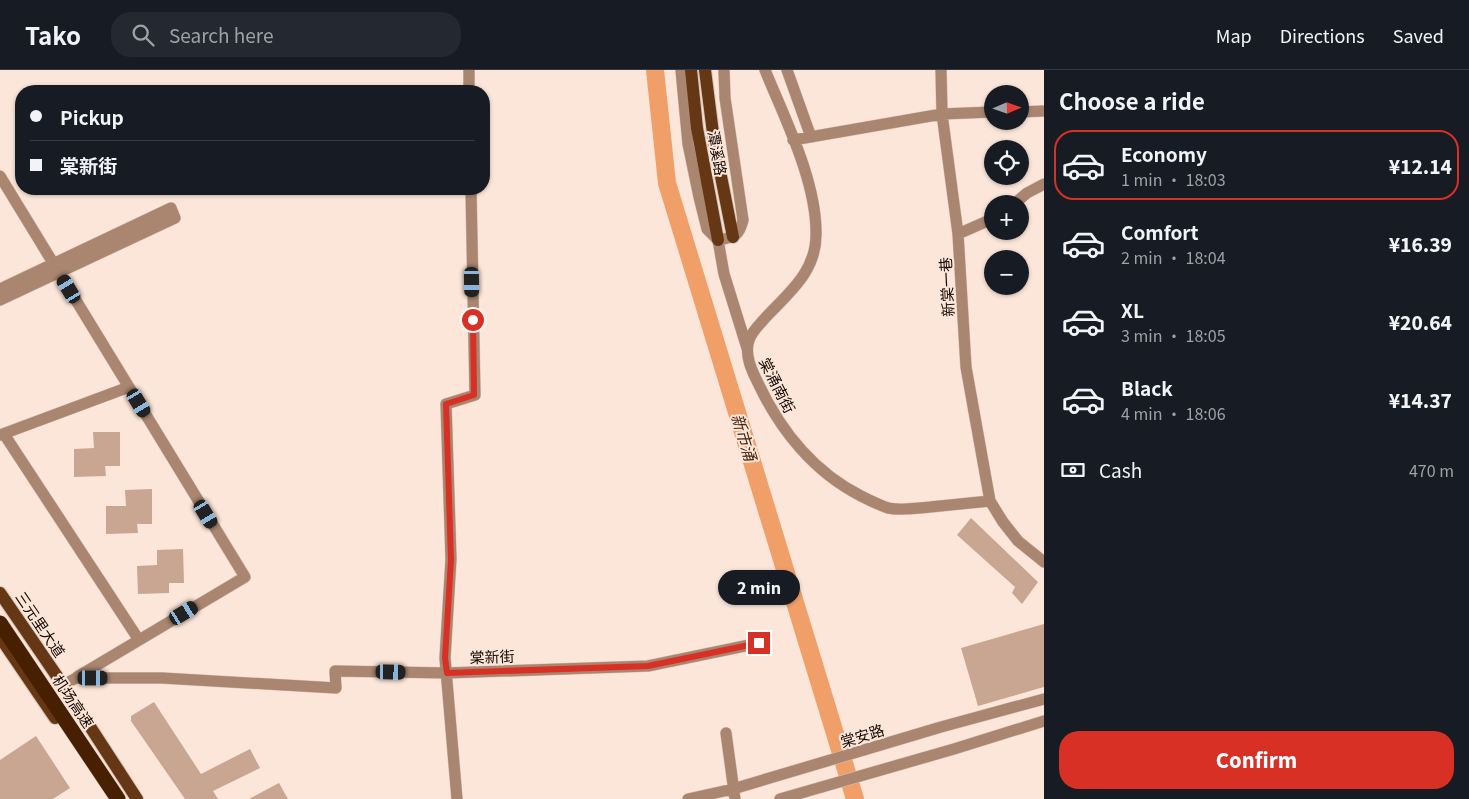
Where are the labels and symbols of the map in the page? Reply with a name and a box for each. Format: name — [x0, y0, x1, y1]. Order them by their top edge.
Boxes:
north arrow — [984, 85, 1029, 130]
street label: 潭溪路 — [704, 129, 732, 177]
street label: 新棠一巷 — [934, 256, 958, 318]
car — [464, 267, 479, 297]
car — [54, 272, 83, 306]
route start — [462, 309, 484, 331]
street label: 棠涌南街 — [755, 353, 801, 417]
car — [124, 386, 153, 420]
water label: 新市涌 — [727, 411, 764, 465]
car — [191, 497, 220, 531]
callout: 2 min — [718, 570, 800, 606]
street label: 三元里大道 — [11, 587, 71, 661]
car — [167, 599, 200, 627]
route end — [748, 632, 770, 654]
street label: 棠新街 — [469, 645, 515, 667]
car — [375, 664, 406, 680]
street label: 机场高速 — [49, 670, 99, 732]
car — [78, 671, 108, 686]
street label: 棠安路 — [837, 718, 887, 752]

